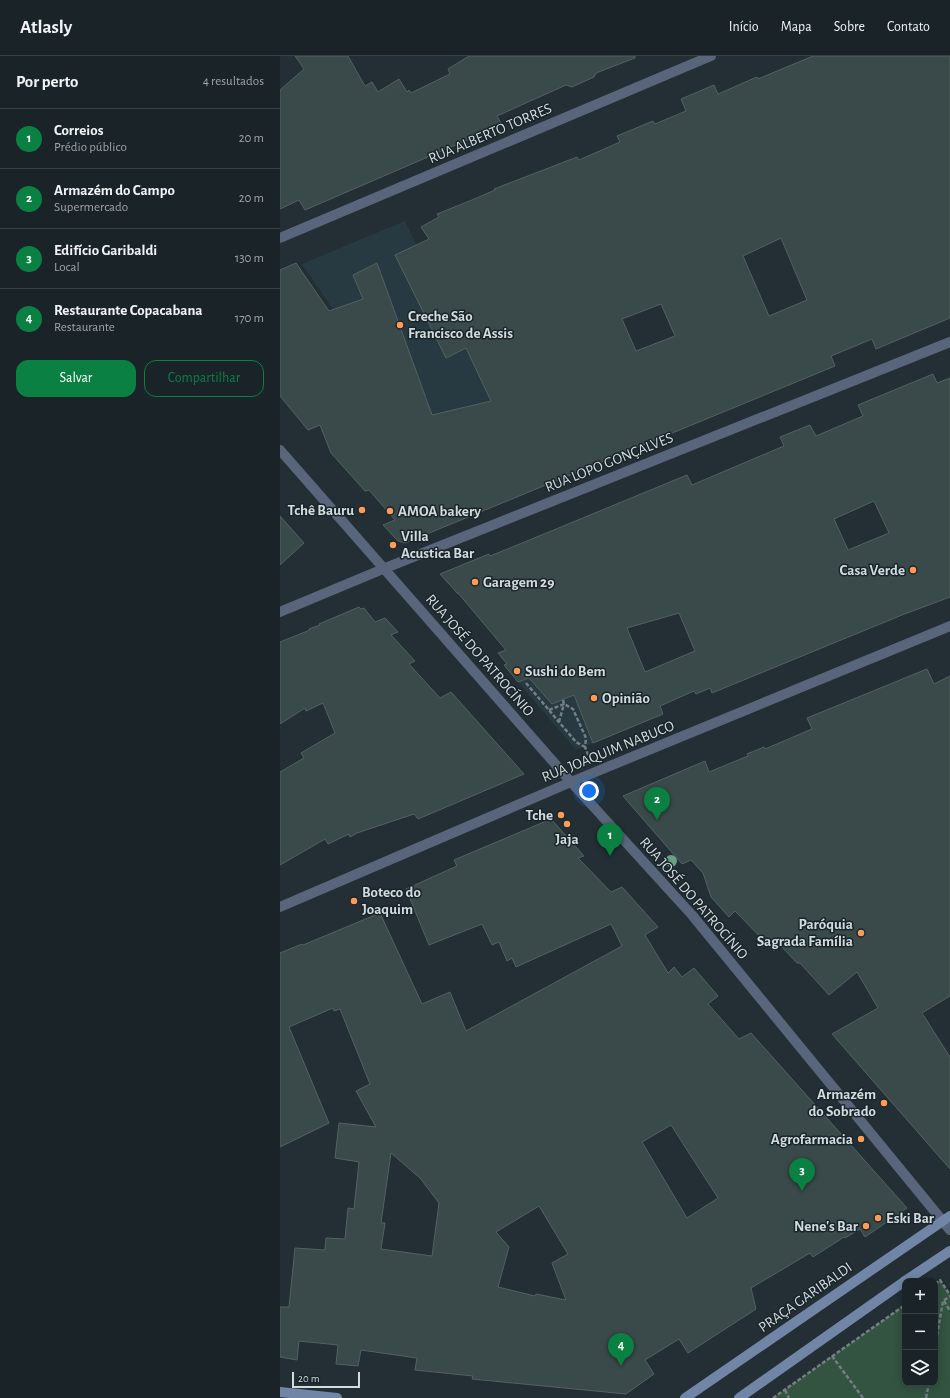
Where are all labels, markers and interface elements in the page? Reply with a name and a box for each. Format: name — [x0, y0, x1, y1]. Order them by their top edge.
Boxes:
text: Atlasly — [20, 18, 72, 37]
text: Início — [729, 20, 759, 34]
text: Mapa — [781, 20, 812, 34]
text: Sobre — [834, 20, 865, 34]
text: Contato — [887, 20, 930, 34]
text: Por perto — [16, 73, 79, 90]
text: 4 resultados — [203, 75, 264, 88]
street label: RUA ALBERTO TORRES — [426, 101, 554, 166]
text: Correios — [54, 123, 103, 138]
text: 1 — [27, 132, 31, 145]
text: 20 m — [239, 132, 264, 145]
text: Prédio público — [54, 141, 127, 154]
text: Armazém do Campo — [54, 183, 175, 198]
text: 2 — [26, 192, 32, 205]
text: 20 m — [239, 192, 264, 205]
text: Supermercado — [54, 201, 128, 214]
text: Edifício Garibaldi — [54, 243, 157, 258]
text: 3 — [26, 252, 32, 265]
text: 130 m — [235, 252, 264, 265]
text: Local — [54, 261, 80, 274]
text: Restaurante Copacabana — [54, 303, 203, 318]
place label: Creche São Francisco de Assis — [408, 309, 513, 341]
text: 4 — [26, 312, 32, 325]
text: 170 m — [235, 312, 264, 325]
marker: Creche São Francisco de Assis — [395, 320, 405, 330]
text: Restaurante — [54, 321, 115, 334]
button: Salvar — [16, 360, 136, 397]
button: Compartilhar — [144, 360, 264, 397]
street label: RUA LOPO GONÇALVES — [543, 430, 675, 495]
place label: Tchê Bauru — [288, 503, 354, 518]
place label: AMOA bakery — [398, 504, 481, 519]
marker: Tchê Bauru — [357, 505, 367, 515]
marker: AMOA bakery — [385, 506, 395, 516]
place label: Villa Acustica Bar — [401, 529, 475, 561]
marker: Villa Acustica Bar — [388, 540, 398, 550]
place label: Casa Verde — [839, 563, 905, 578]
marker: Casa Verde — [908, 565, 918, 575]
place label: Garagem 29 — [483, 575, 554, 590]
marker: Garagem 29 — [470, 577, 480, 587]
street label: RUA JOSÉ DO PATROCÍNIO — [423, 590, 538, 719]
place label: Sushi do Bem — [525, 664, 606, 679]
marker: Sushi do Bem — [512, 666, 522, 676]
place label: Opinião — [602, 691, 650, 706]
marker: Opinião — [589, 693, 599, 703]
street label: RUA JOAQUIM NABUCO — [540, 718, 677, 785]
your location — [579, 781, 599, 801]
pin: 2 — [644, 787, 670, 820]
place label: Tche — [526, 808, 553, 823]
marker: Tche — [556, 810, 566, 820]
marker: Jaja — [562, 819, 572, 829]
pin: 1 — [597, 823, 623, 856]
place label: Jaja — [555, 832, 579, 847]
street label: RUA JOSÉ DO PATROCÍNIO — [637, 833, 752, 962]
place label: Boteco do Joaquim — [362, 885, 421, 917]
marker: Boteco do Joaquim — [349, 896, 359, 906]
place label: Paróquia Sagrada Família — [757, 917, 853, 949]
marker: Paróquia Sagrada Família — [856, 928, 866, 938]
place label: Armazém do Sobrado — [808, 1087, 876, 1119]
marker: Armazém do Sobrado — [879, 1098, 889, 1108]
place label: Agrofarmacia — [771, 1132, 853, 1147]
marker: Agrofarmacia — [856, 1134, 866, 1144]
pin: 3 — [789, 1158, 815, 1191]
place label: Eski Bar — [886, 1211, 935, 1226]
marker: Eski Bar — [873, 1213, 883, 1223]
place label: Nene's Bar — [794, 1219, 859, 1234]
marker: Nene's Bar — [861, 1221, 871, 1231]
street label: PRAÇA GARIBALDI — [756, 1260, 855, 1335]
map controls — [902, 1278, 938, 1386]
button: + — [902, 1278, 938, 1314]
button: − — [902, 1314, 938, 1350]
pin: 4 — [608, 1333, 634, 1366]
button: layers — [902, 1350, 938, 1386]
scale bar — [292, 1370, 360, 1389]
text: 20 m — [298, 1373, 319, 1384]

